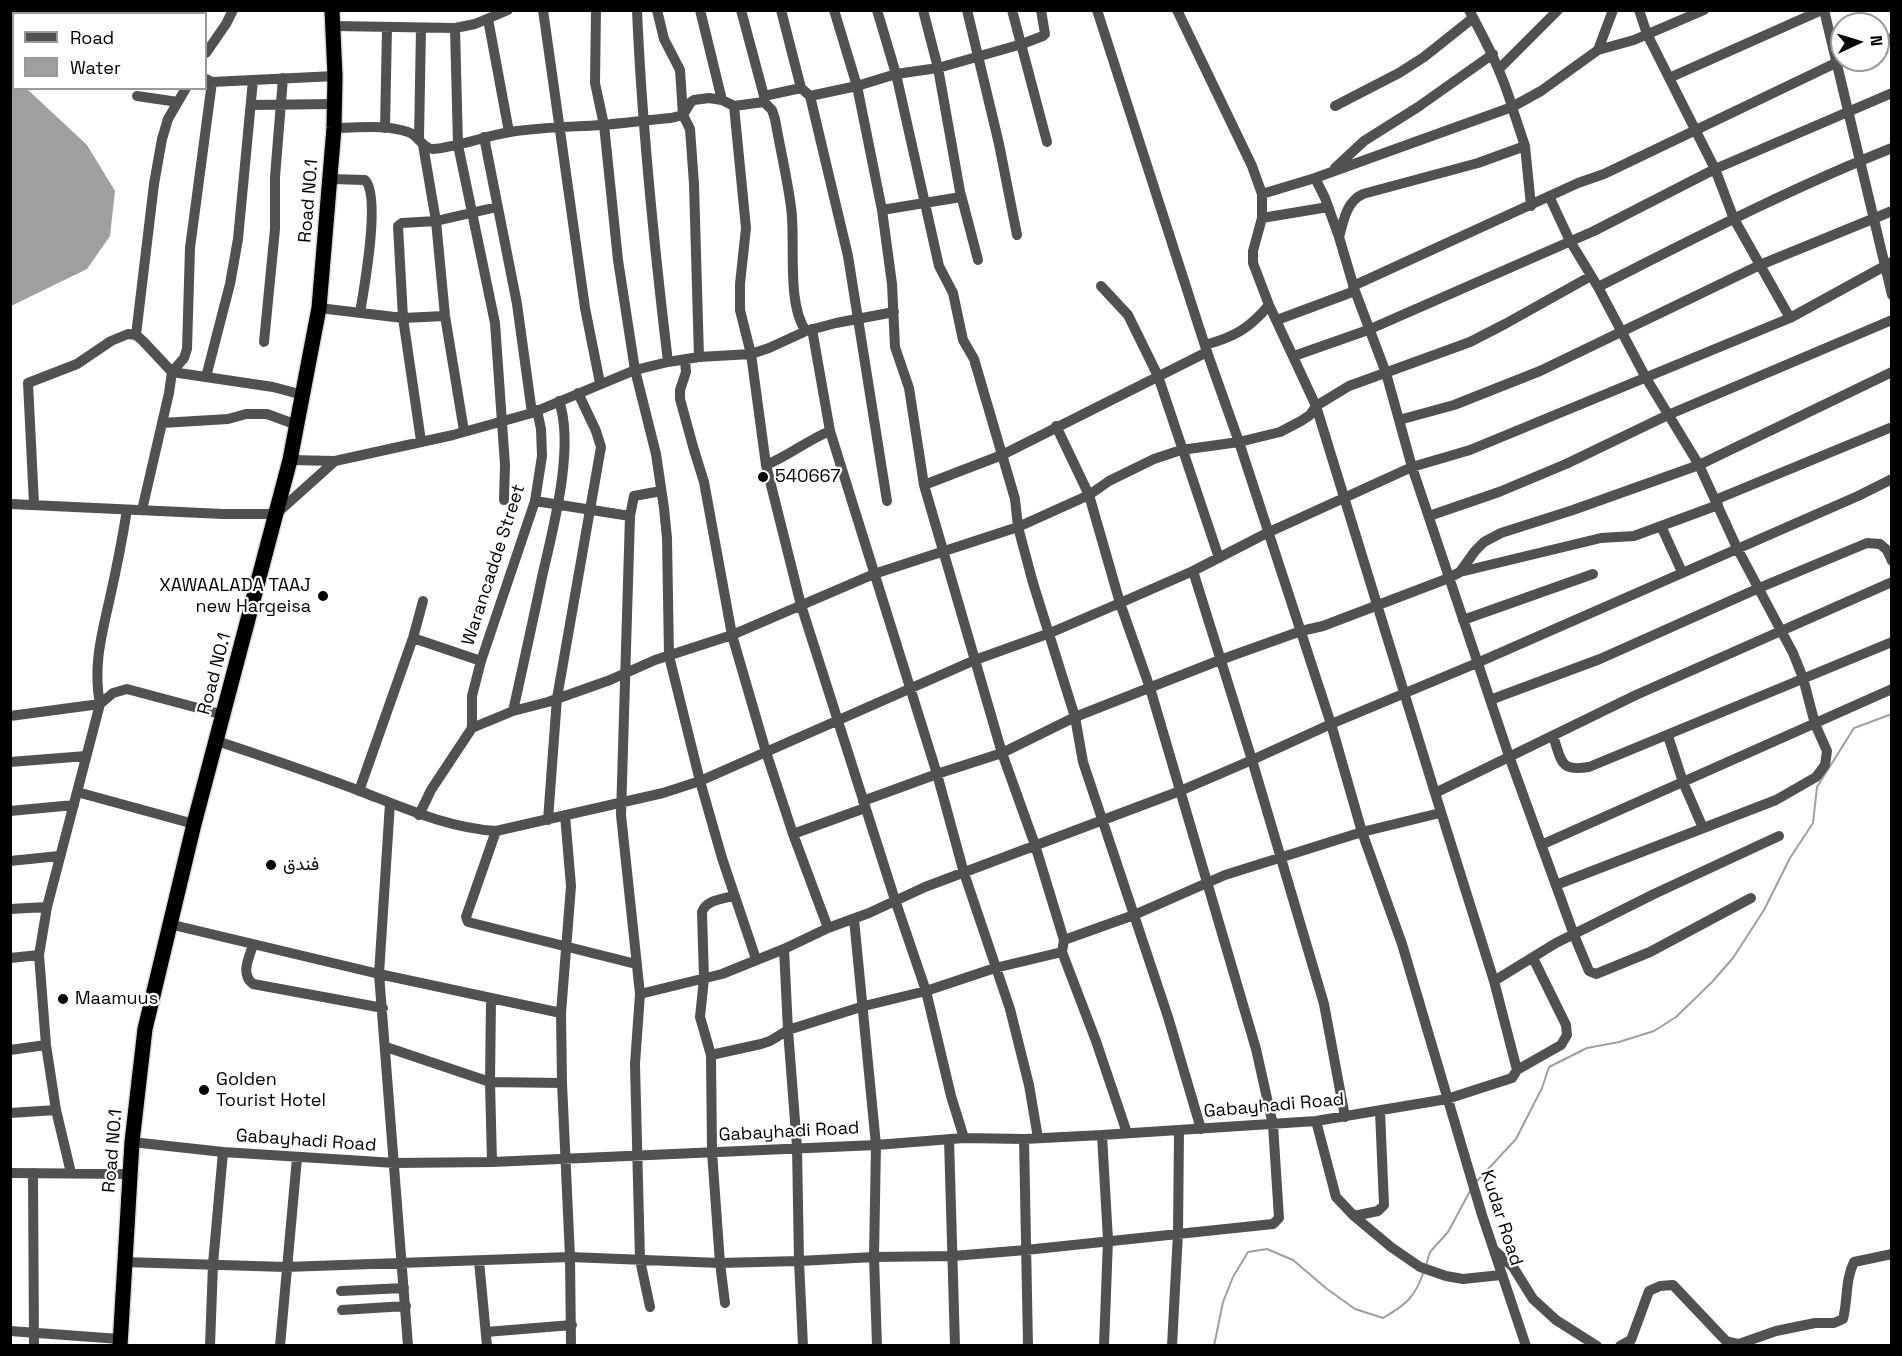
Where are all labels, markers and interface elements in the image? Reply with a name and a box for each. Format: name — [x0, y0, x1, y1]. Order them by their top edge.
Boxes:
legend — [12, 12, 207, 90]
north arrow — [1830, 12, 1890, 72]
text: Road — [70, 26, 114, 49]
text: N — [1866, 35, 1887, 47]
text: Water — [70, 56, 121, 79]
street label: Road NO.1 — [295, 158, 323, 244]
place label: 540667 — [775, 466, 840, 488]
marker: 540667 — [756, 470, 770, 484]
street label: Warancadde Street — [458, 482, 530, 648]
place label: XAWAALADA TAAJ new Hargeisa — [159, 575, 311, 618]
marker: XAWAALADA TAAJ new Hargeisa — [316, 589, 330, 603]
street label: Road NO.1 — [194, 631, 236, 717]
place label: فندق — [283, 854, 319, 876]
marker: فندق — [264, 858, 278, 872]
place label: Maamuus — [75, 988, 158, 1010]
marker: Maamuus — [56, 992, 70, 1006]
place label: Golden Tourist Hotel — [216, 1069, 326, 1112]
marker: Golden Tourist Hotel — [197, 1083, 211, 1097]
street label: Gabayhadi Road — [1203, 1089, 1345, 1123]
street label: Road NO.1 — [99, 1108, 127, 1194]
street label: Gabayhadi Road — [718, 1118, 860, 1146]
street label: Gabayhadi Road — [235, 1125, 377, 1157]
street label: Kudar Road — [1475, 1167, 1527, 1269]

